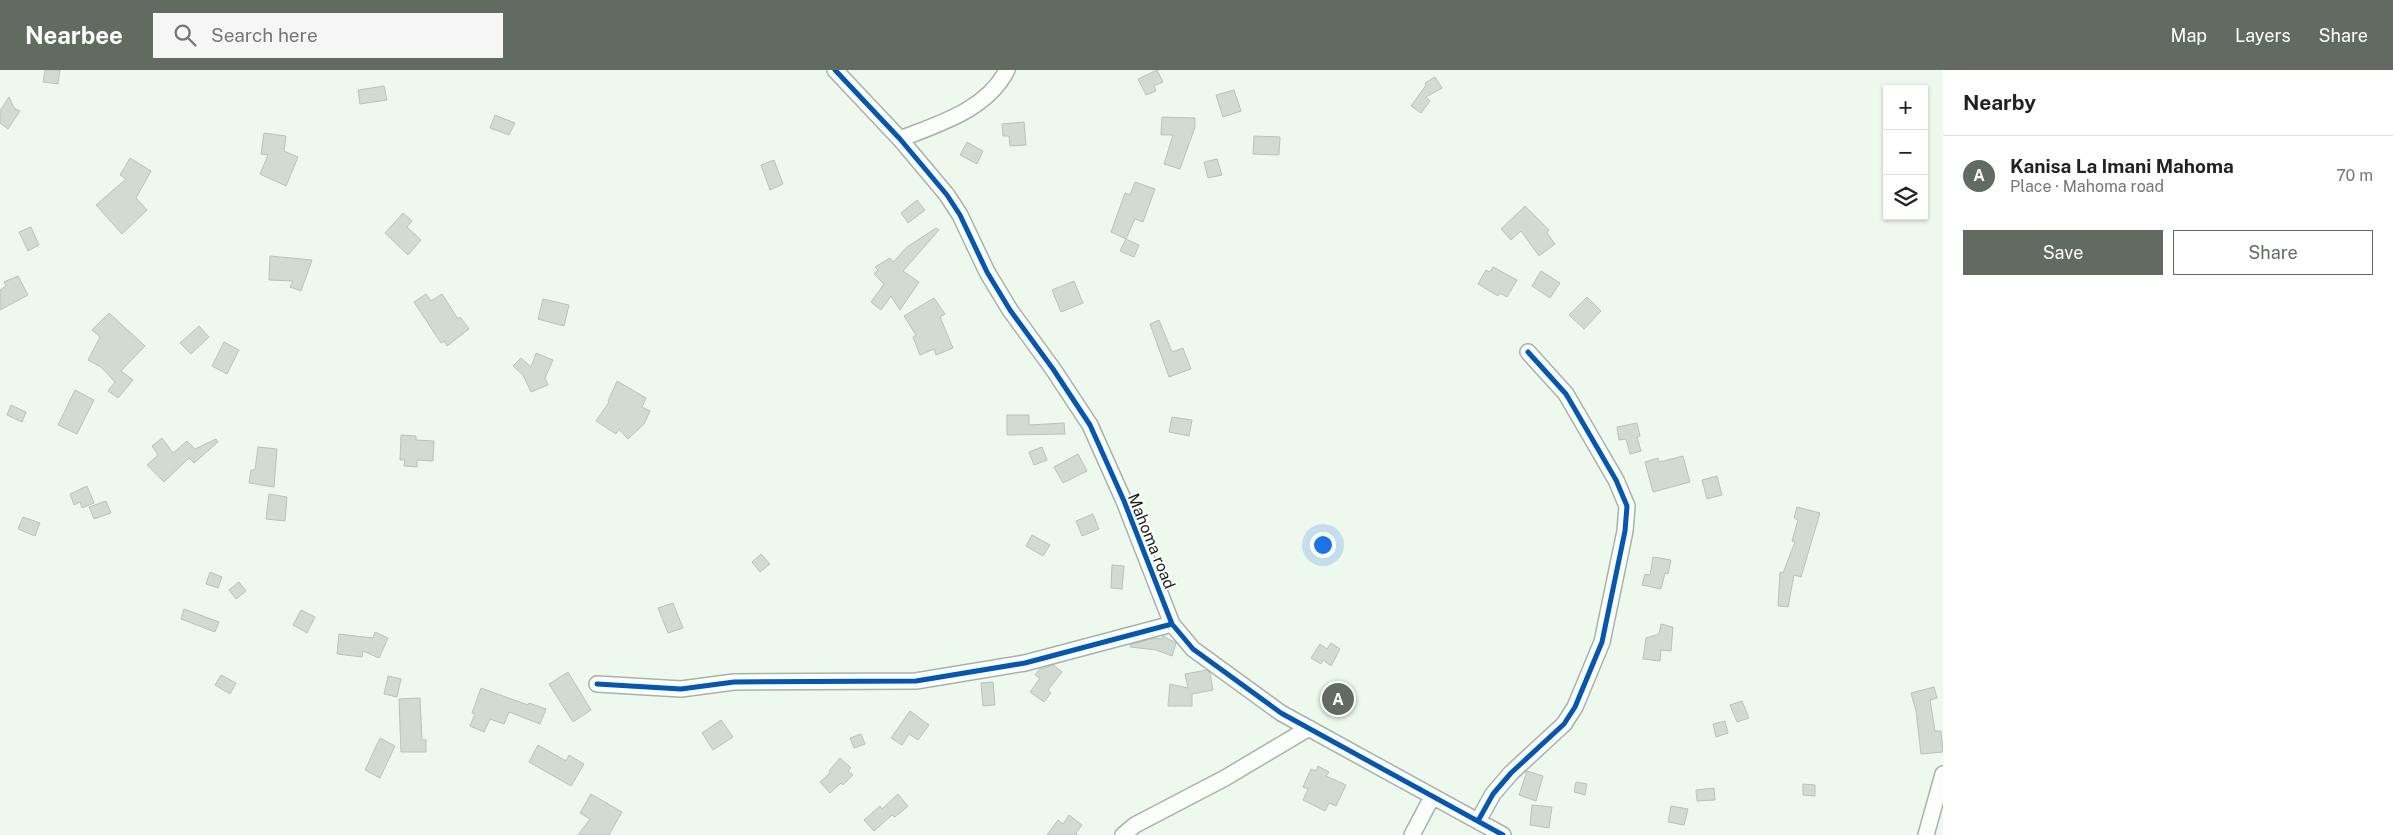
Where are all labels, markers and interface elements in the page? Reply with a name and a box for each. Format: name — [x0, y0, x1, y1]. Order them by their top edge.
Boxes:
search box — [153, 13, 503, 58]
text: Nearbee — [25, 21, 123, 49]
icon: search — [171, 21, 199, 49]
text: Search here — [211, 24, 318, 46]
text: Map — [2171, 25, 2207, 46]
text: Layers — [2235, 25, 2291, 46]
text: Share — [2319, 25, 2368, 46]
map controls — [1883, 85, 1928, 220]
button: + — [1883, 85, 1928, 130]
text: Nearby — [1963, 90, 2036, 115]
button: − — [1883, 130, 1928, 175]
text: Kanisa La Imani Mahoma — [2010, 155, 2234, 177]
text: A — [1973, 166, 1985, 185]
text: 70 m — [2336, 166, 2373, 185]
button: layers — [1883, 175, 1928, 220]
text: Place · Mahoma road — [2010, 177, 2164, 196]
button: Save — [1963, 230, 2163, 275]
button: Share — [2173, 230, 2373, 275]
street label: Mahoma road — [1124, 491, 1179, 592]
your location — [1310, 532, 1336, 558]
pin: A — [1322, 680, 1354, 718]

